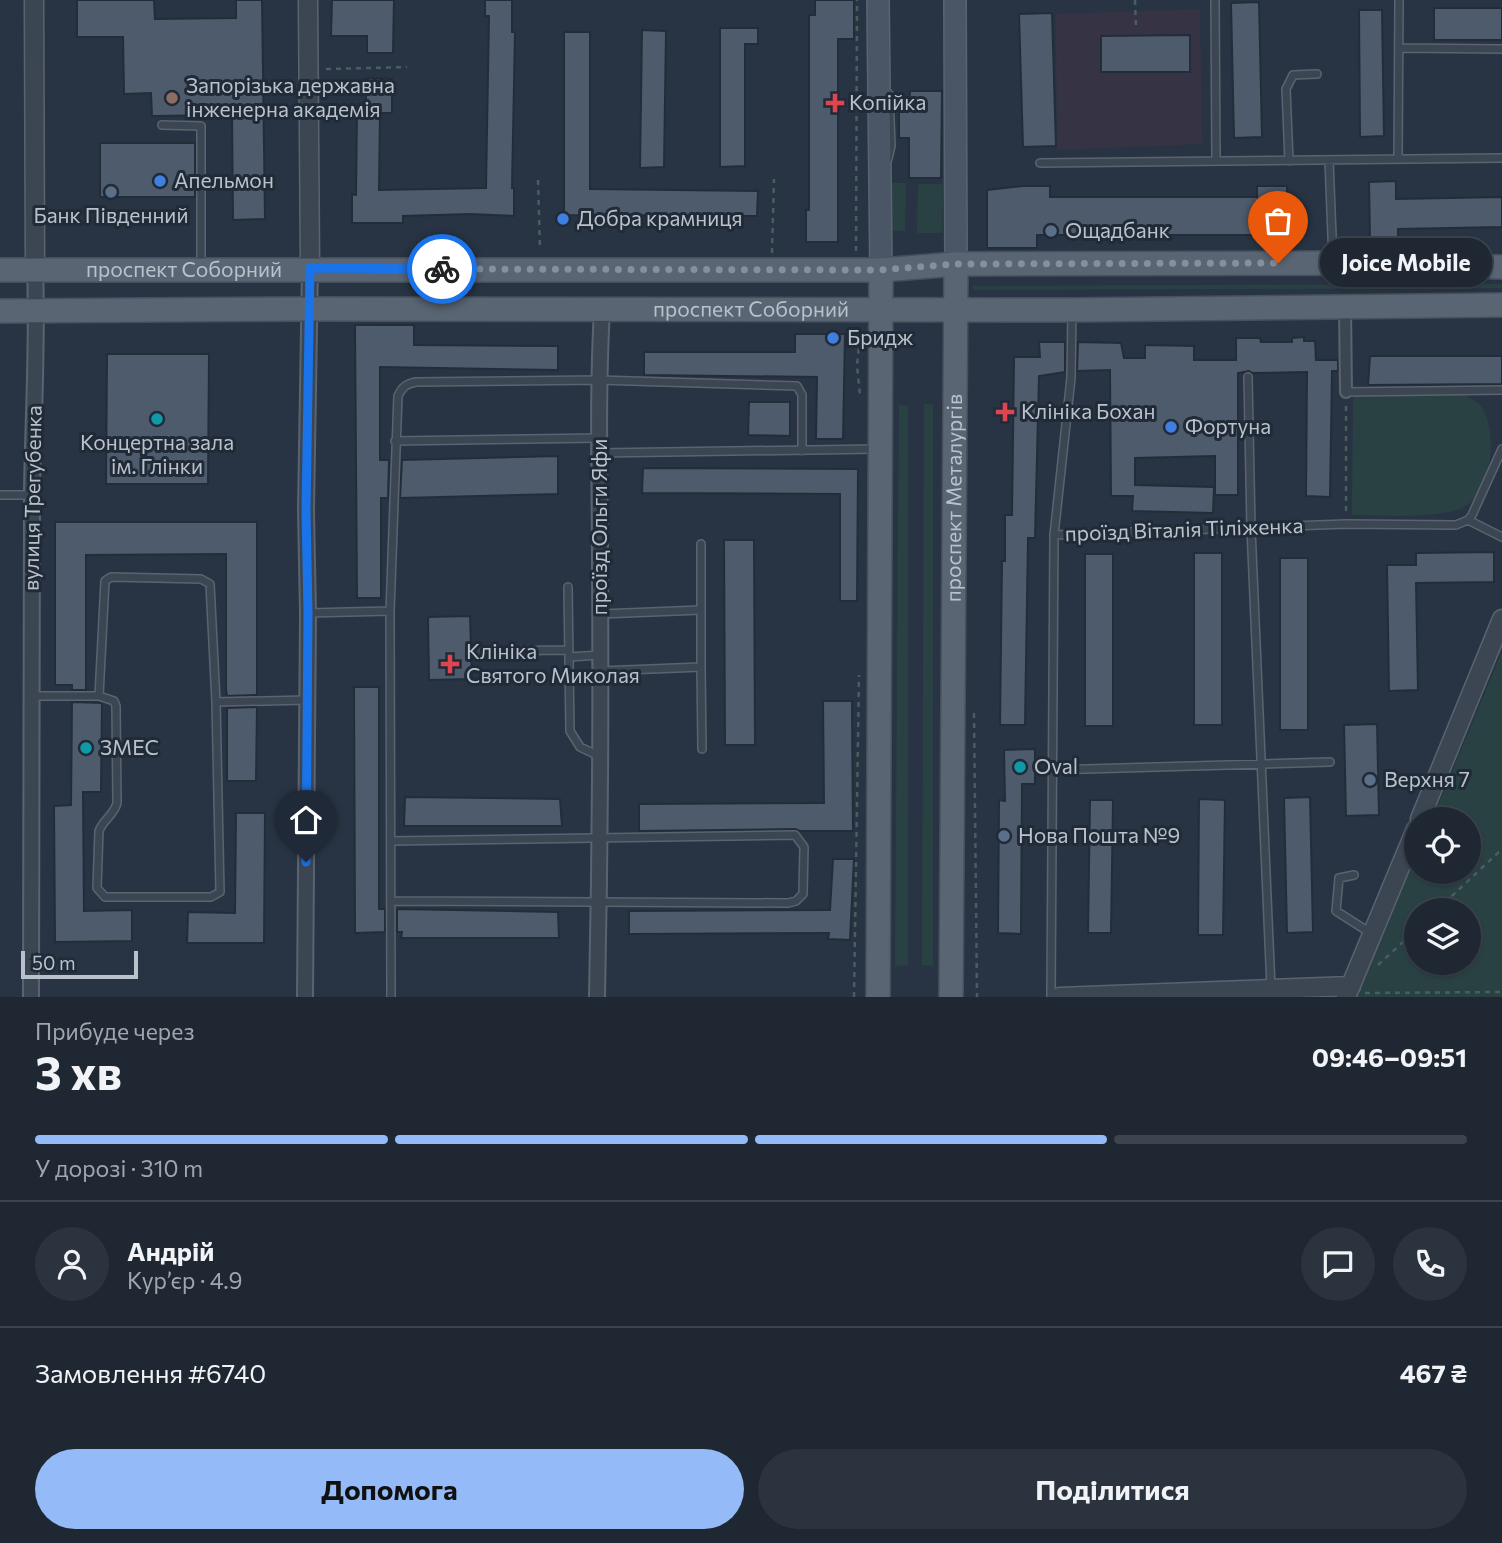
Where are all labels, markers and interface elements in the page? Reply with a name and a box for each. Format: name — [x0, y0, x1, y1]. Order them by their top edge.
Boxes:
place label: Запорізька державна інженерна академія — [186, 72, 395, 121]
place label: Копійка — [849, 89, 926, 114]
marker: Запорізька державна інженерна академія — [164, 90, 180, 106]
marker: Копійка — [827, 95, 843, 111]
place label: Апельмон — [174, 167, 274, 192]
marker: Апельмон — [152, 173, 168, 189]
marker: Банк Південний — [103, 184, 119, 200]
pin — [1248, 191, 1308, 263]
place label: Банк Південний — [34, 202, 188, 227]
icon: bag — [1259, 202, 1297, 240]
place label: Добра крамниця — [577, 205, 743, 230]
marker: Добра крамниця — [555, 211, 571, 227]
place label: Ощадбанк — [1065, 217, 1170, 242]
marker: Ощадбанк — [1043, 223, 1059, 239]
courier — [407, 234, 477, 304]
callout: Joice Mobile — [1320, 238, 1492, 288]
text: Joice Mobile — [1341, 248, 1471, 276]
icon: bike — [423, 250, 461, 288]
street label: проспект Соборний — [86, 256, 282, 281]
street label: проспект Соборний — [653, 295, 849, 321]
place label: Бридж — [847, 324, 914, 349]
marker: Бридж — [825, 330, 841, 346]
street label: проспект Металургів — [940, 394, 966, 602]
place label: Клініка Бохан — [1021, 398, 1155, 423]
marker: Клініка Бохан — [995, 402, 1015, 422]
street label: вулиця Трегубенка — [17, 405, 46, 591]
marker: Концертна зала ім. Глінки — [149, 411, 165, 427]
place label: Фортуна — [1185, 413, 1271, 438]
marker: Фортуна — [1163, 419, 1179, 435]
place label: Концертна зала ім. Глінки — [80, 429, 234, 478]
street label: проїзд Ольги Яфи — [586, 439, 611, 615]
street label: проїзд Віталія Тіліженка — [1064, 512, 1304, 545]
place label: Клініка Святого Миколая — [466, 638, 640, 687]
marker: Клініка Святого Миколая — [440, 654, 460, 674]
place label: ЗМЕС — [100, 734, 159, 759]
marker: ЗМЕС — [78, 740, 94, 756]
place label: Oval — [1034, 753, 1078, 778]
marker: Oval — [1012, 759, 1028, 775]
place label: Верхня 7 — [1384, 766, 1470, 791]
marker: Верхня 7 — [1362, 772, 1378, 788]
pin — [276, 790, 336, 862]
icon: home — [287, 801, 325, 839]
map controls — [1404, 807, 1481, 975]
button: locate — [1404, 807, 1481, 884]
place label: Нова Пошта №9 — [1018, 822, 1180, 847]
marker: Нова Пошта №9 — [996, 828, 1012, 844]
button: layers — [1404, 898, 1481, 975]
scale bar — [21, 948, 138, 980]
text: 50 m — [32, 951, 76, 974]
text: Прибуде через — [35, 1017, 195, 1045]
text: 09:46–09:51 — [1312, 1041, 1467, 1072]
text: 3 хв — [35, 1043, 122, 1099]
text: У дорозі · 310 m — [35, 1154, 203, 1182]
button: person — [35, 1227, 109, 1301]
button: chat — [1301, 1227, 1375, 1301]
button: phone — [1393, 1227, 1467, 1301]
text: Андрій — [127, 1235, 214, 1266]
text: Кур’єр · 4.9 — [127, 1266, 242, 1294]
text: Замовлення #6740 — [35, 1357, 266, 1388]
text: 467 ₴ — [1400, 1357, 1467, 1388]
button: Допомога — [35, 1449, 744, 1529]
button: Поділитися — [758, 1449, 1467, 1529]

